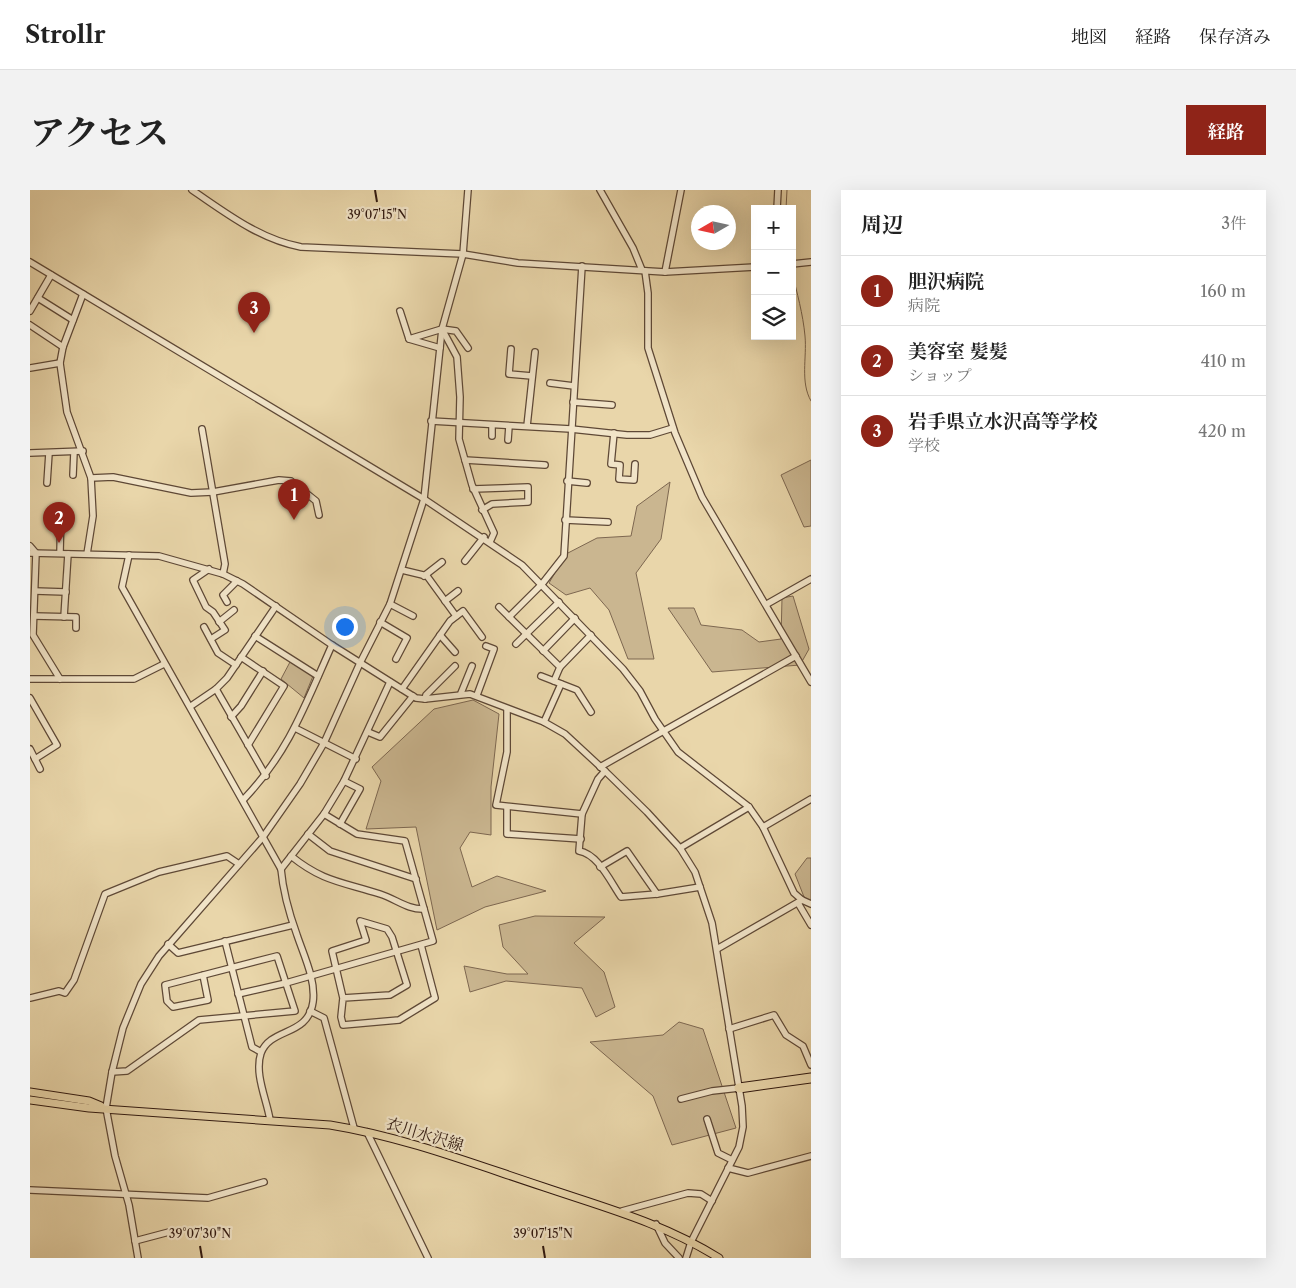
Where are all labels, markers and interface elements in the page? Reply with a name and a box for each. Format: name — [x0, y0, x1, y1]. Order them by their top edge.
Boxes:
text: Strollr — [25, 20, 105, 49]
text: 地図 — [1071, 26, 1107, 48]
text: 経路 — [1135, 26, 1171, 48]
text: 保存済み — [1199, 26, 1271, 48]
button: 経路 — [1186, 105, 1266, 155]
text: アクセス — [30, 111, 169, 154]
north arrow — [691, 205, 736, 250]
map controls — [751, 205, 796, 340]
button: + — [751, 205, 796, 250]
text: 39°07'15"N — [347, 207, 407, 222]
text: 周辺 — [861, 212, 903, 237]
text: 3件 — [1221, 213, 1246, 233]
button: − — [751, 250, 796, 295]
text: 胆沢病院 — [908, 270, 984, 293]
text: 1 — [873, 281, 881, 301]
text: 160 m — [1201, 281, 1246, 301]
pin: 3 — [238, 292, 270, 333]
button: layers — [751, 295, 796, 340]
text: 病院 — [908, 295, 940, 315]
text: 美容室 髪髪 — [908, 340, 1008, 363]
text: 2 — [872, 351, 882, 371]
text: 410 m — [1201, 351, 1246, 371]
text: ショップ — [908, 365, 972, 385]
text: 岩手県立水沢高等学校 — [908, 410, 1098, 433]
text: 3 — [872, 421, 882, 441]
text: 420 m — [1198, 421, 1246, 441]
text: 学校 — [908, 435, 940, 455]
pin: 1 — [278, 479, 310, 520]
pin: 2 — [43, 502, 75, 543]
your location — [332, 614, 358, 640]
street label: 衣川水沢線 — [384, 1113, 466, 1155]
text: 39°07'30"N — [169, 1226, 231, 1241]
text: 39°07'15"N — [513, 1226, 573, 1241]

